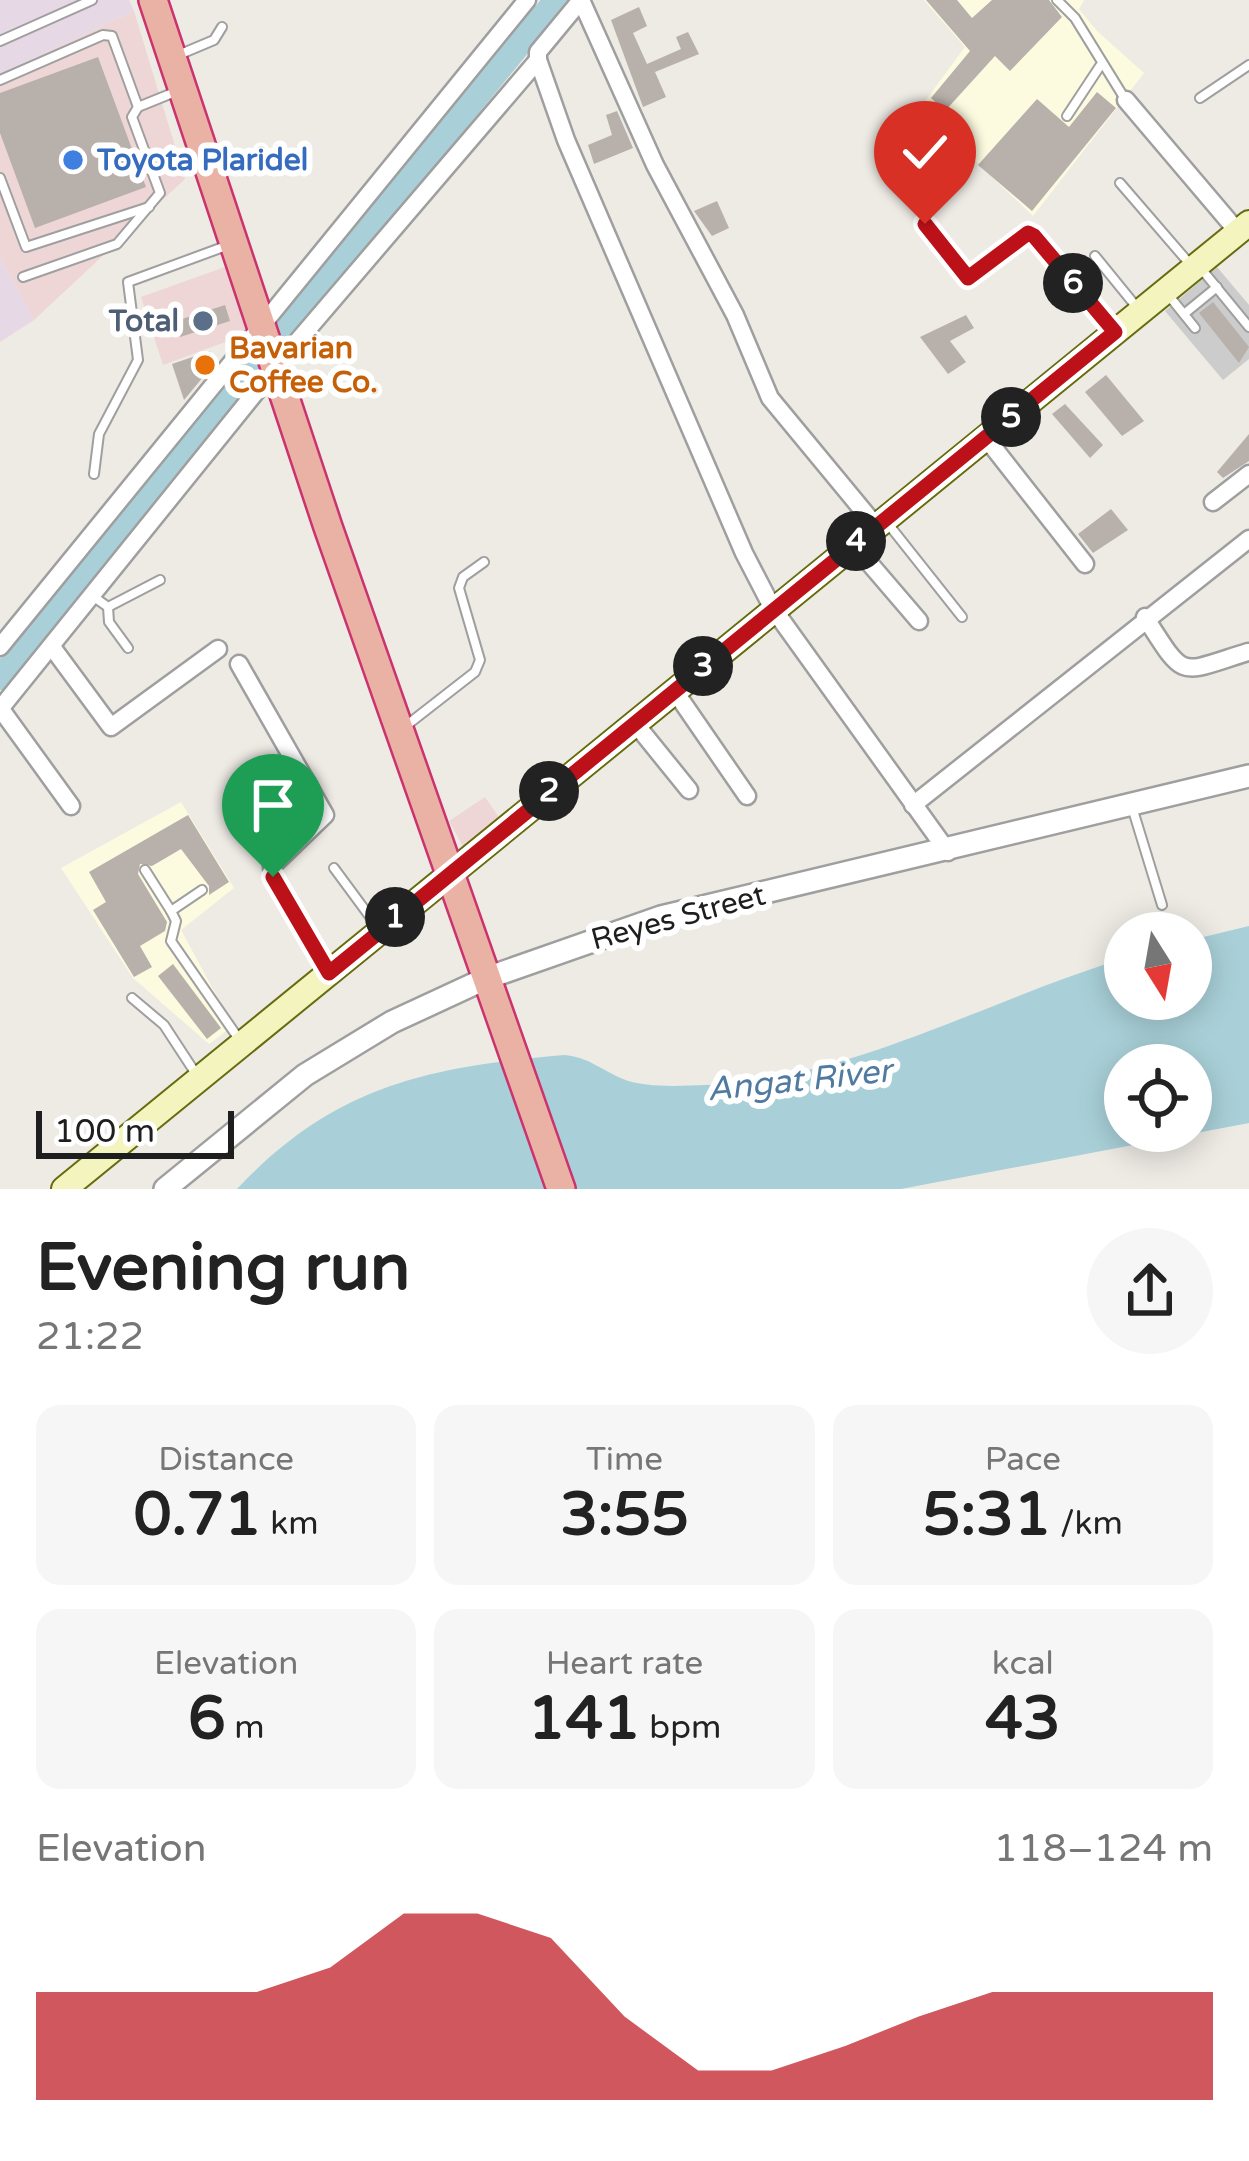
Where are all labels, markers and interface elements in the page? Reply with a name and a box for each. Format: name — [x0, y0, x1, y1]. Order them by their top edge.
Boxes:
pin — [874, 101, 976, 224]
icon: check — [892, 119, 958, 185]
place label: Toyota Plaridel — [96, 142, 308, 179]
marker: Toyota Plaridel — [60, 147, 86, 173]
pin: 6 — [1043, 253, 1103, 313]
text: 6 — [1063, 263, 1083, 302]
place label: Total — [108, 303, 179, 340]
marker: Total — [190, 308, 216, 334]
place label: Bavarian Coffee Co. — [229, 330, 378, 401]
marker: Bavarian Coffee Co. — [192, 352, 218, 378]
pin: 5 — [981, 387, 1041, 447]
text: 5 — [1001, 397, 1021, 436]
pin: 4 — [826, 511, 886, 571]
text: 4 — [846, 521, 866, 560]
pin: 3 — [673, 636, 733, 696]
text: 3 — [693, 646, 713, 685]
pin — [222, 754, 324, 877]
pin: 2 — [519, 761, 579, 821]
text: 2 — [539, 771, 559, 810]
icon: arrive — [240, 772, 306, 838]
street label: Reyes Street — [587, 876, 769, 959]
pin: 1 — [365, 887, 425, 947]
text: 1 — [385, 897, 405, 936]
north arrow — [1104, 912, 1212, 1020]
map controls — [1104, 912, 1212, 1152]
button: locate — [1104, 1044, 1212, 1152]
water label: Angat River — [705, 1051, 898, 1110]
scale bar — [36, 1105, 234, 1158]
text: 100 m — [54, 1112, 155, 1151]
text: Evening run — [36, 1228, 410, 1308]
button: share — [1087, 1228, 1213, 1354]
text: 21:22 — [36, 1313, 144, 1360]
text: Distance — [158, 1440, 294, 1479]
text: Time — [586, 1440, 663, 1479]
text: Pace — [985, 1440, 1061, 1479]
text: 0.71 — [134, 1479, 262, 1551]
text: 3:55 — [560, 1479, 689, 1551]
text: 5:31 — [923, 1479, 1051, 1551]
text: km — [262, 1504, 319, 1543]
text: /km — [1051, 1504, 1123, 1543]
text: Elevation — [154, 1644, 298, 1683]
text: Heart rate — [546, 1644, 703, 1683]
text: kcal — [992, 1644, 1054, 1683]
text: 6 — [188, 1683, 226, 1755]
text: 141 — [528, 1683, 641, 1755]
text: 43 — [985, 1683, 1061, 1755]
text: m — [226, 1708, 264, 1747]
text: bpm — [641, 1708, 721, 1747]
text: Elevation — [36, 1825, 206, 1872]
text: 118–124 m — [993, 1825, 1213, 1872]

